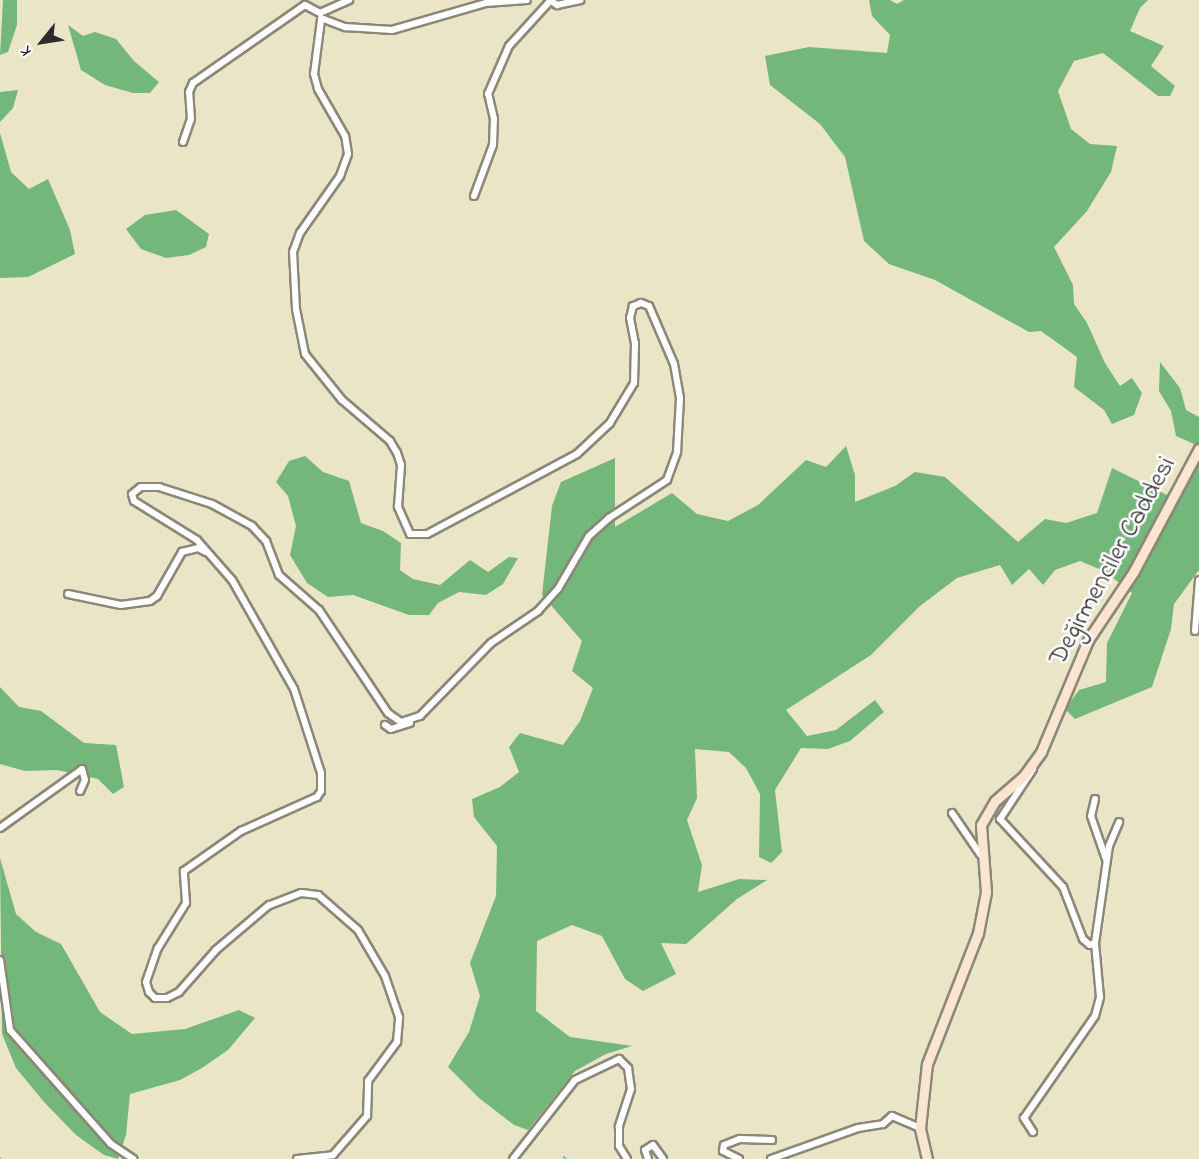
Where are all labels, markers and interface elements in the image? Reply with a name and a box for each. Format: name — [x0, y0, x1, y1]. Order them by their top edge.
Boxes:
north arrow — [12, 12, 72, 72]
text: K — [14, 42, 39, 60]
street label: Değirmenciler Caddesi — [1044, 452, 1184, 672]

